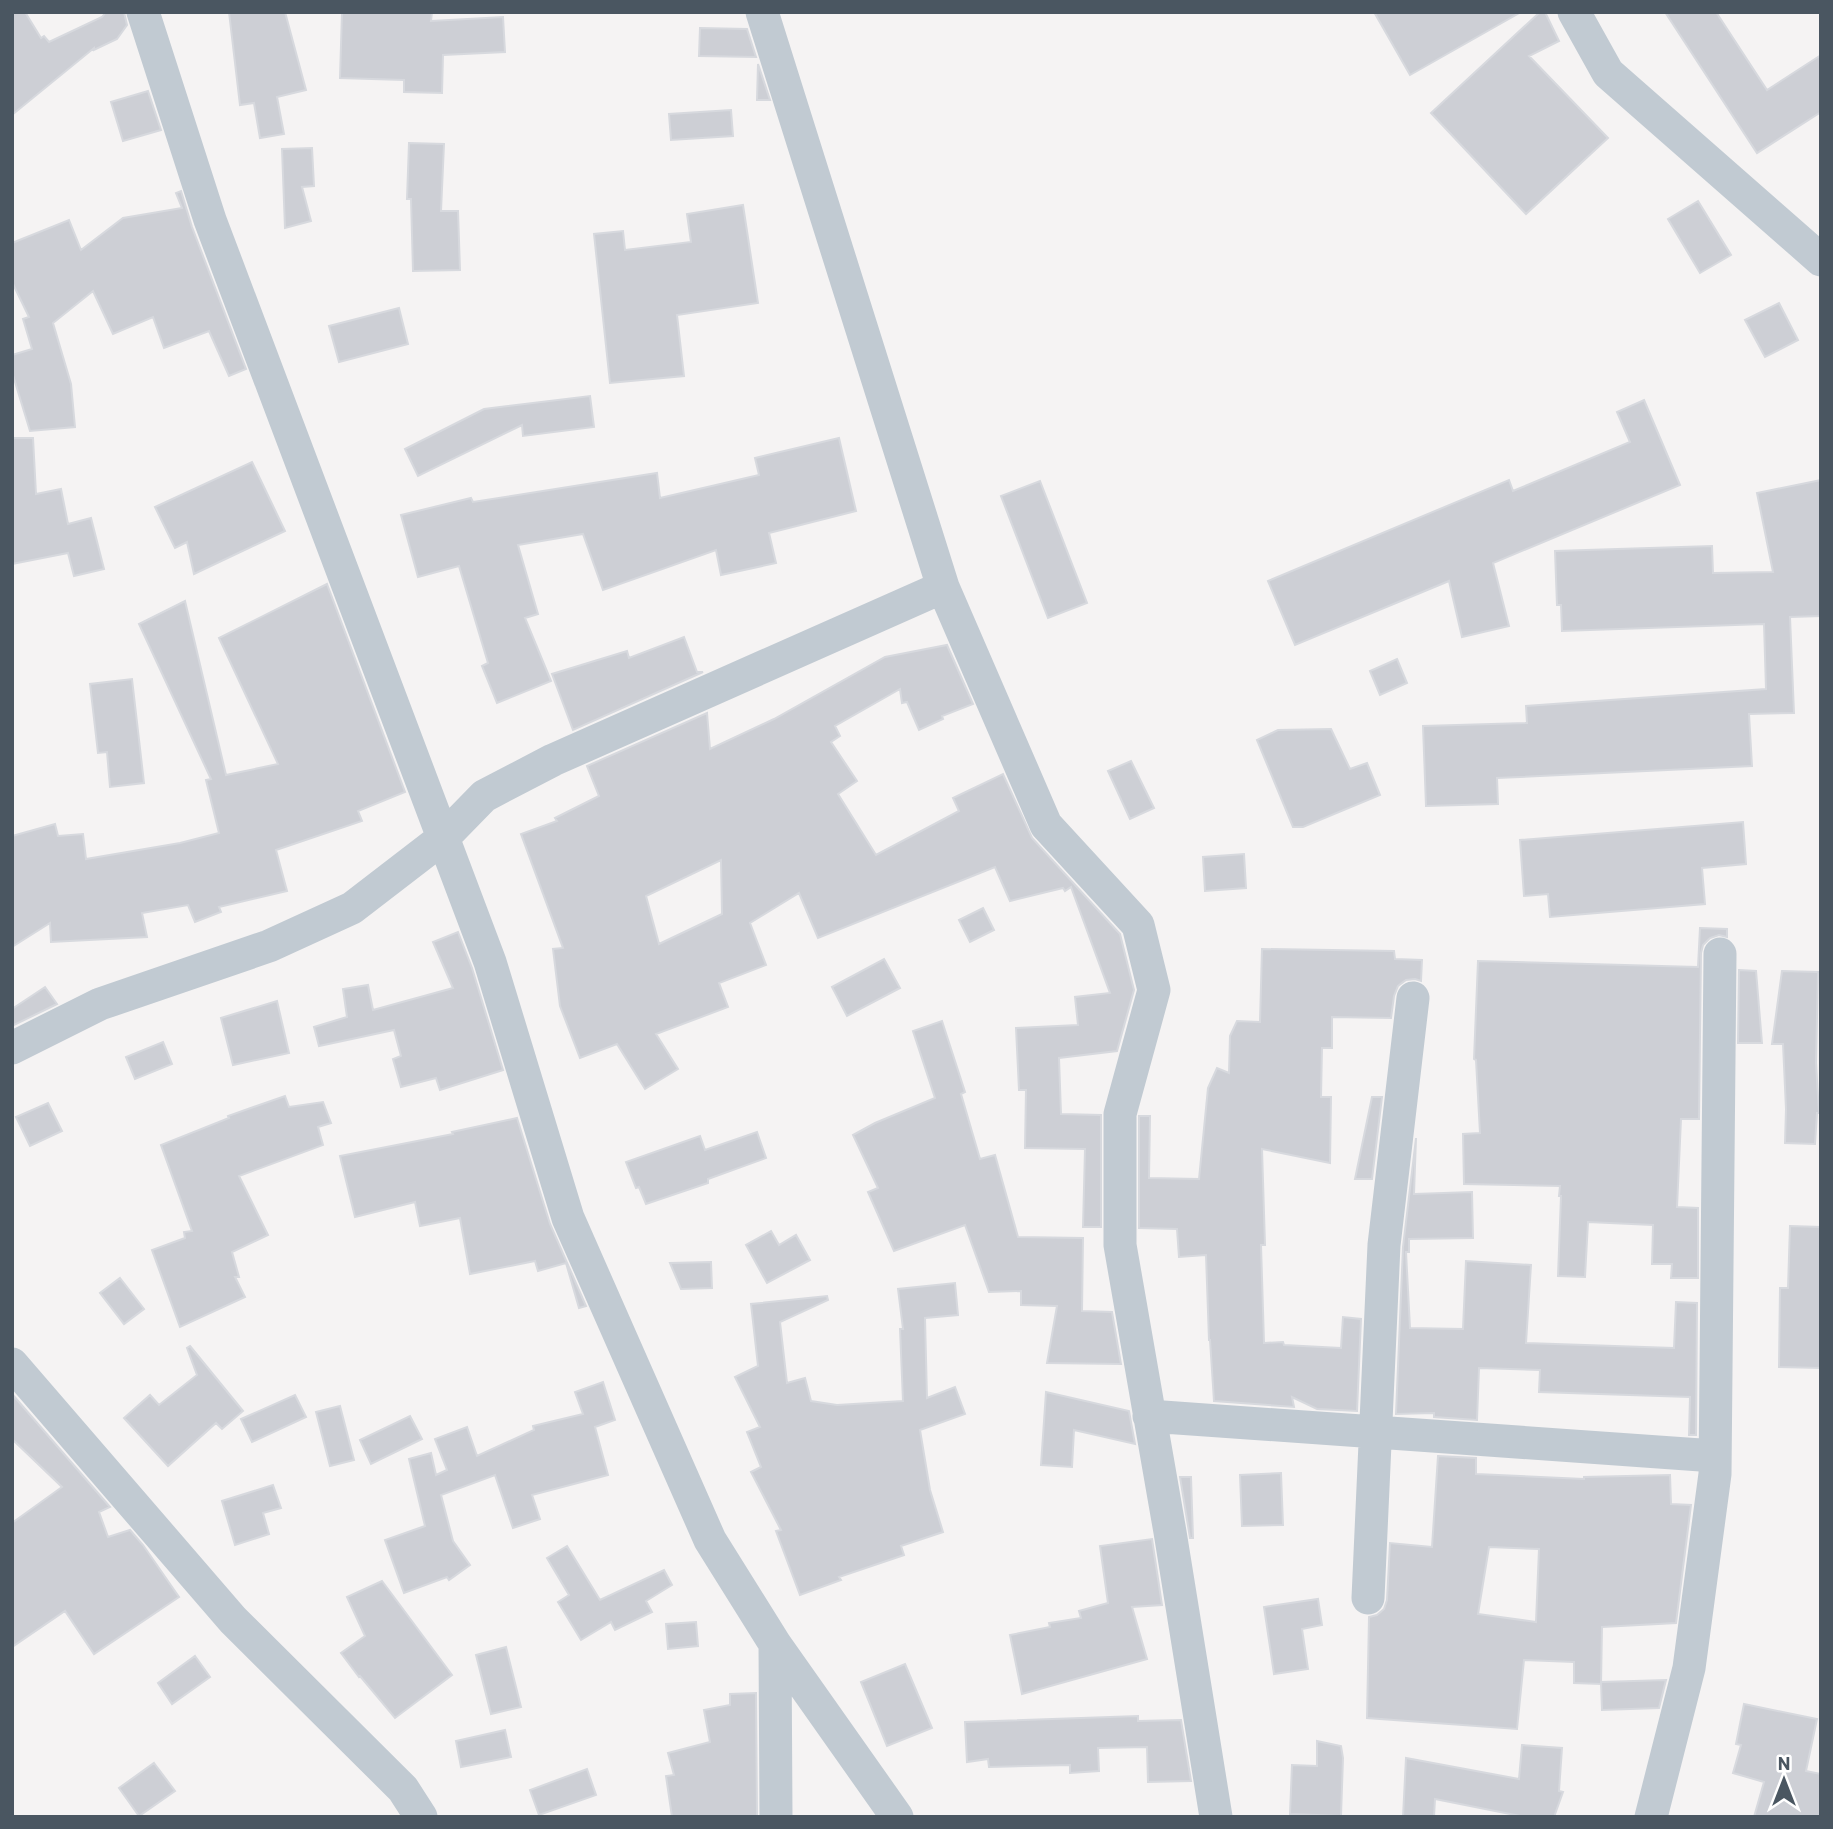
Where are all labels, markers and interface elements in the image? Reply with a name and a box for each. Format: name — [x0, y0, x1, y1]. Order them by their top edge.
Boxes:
north arrow — [1749, 1745, 1819, 1815]
text: N — [1778, 1751, 1790, 1774]

